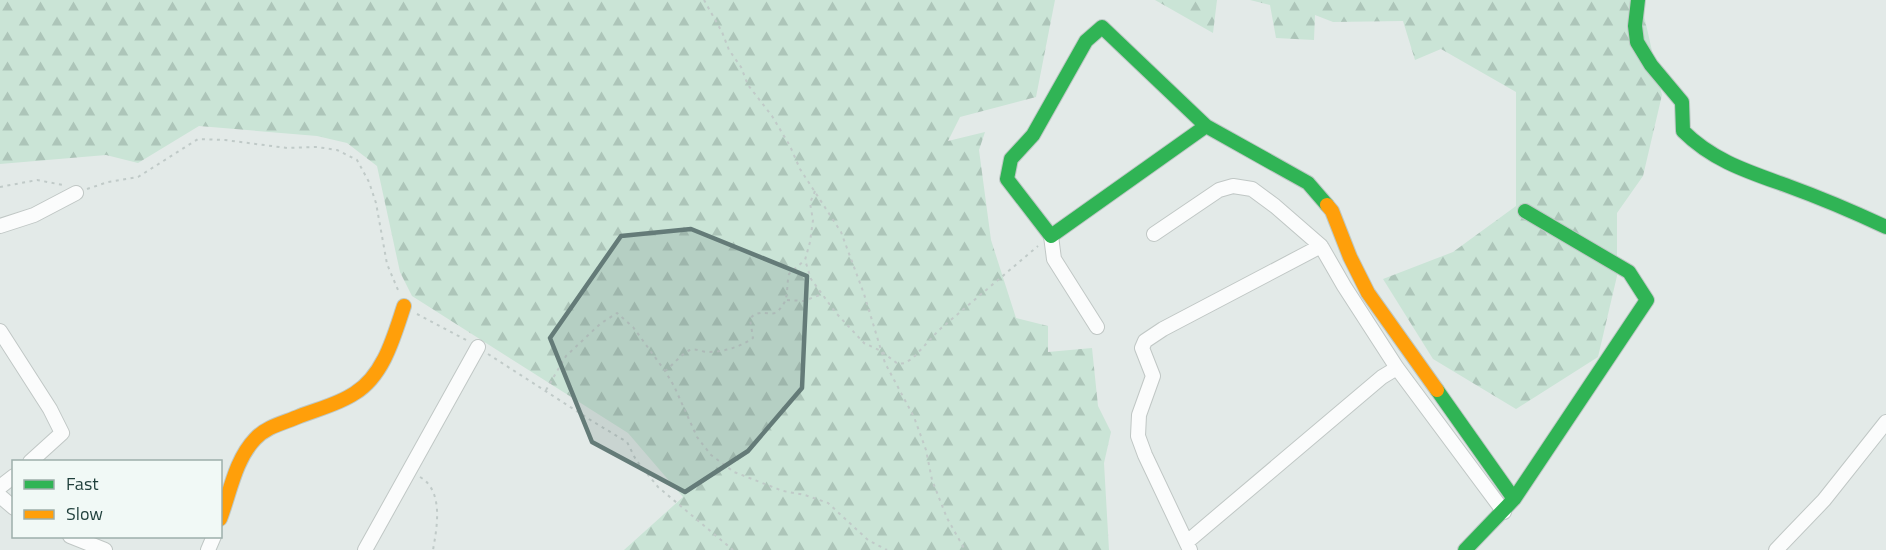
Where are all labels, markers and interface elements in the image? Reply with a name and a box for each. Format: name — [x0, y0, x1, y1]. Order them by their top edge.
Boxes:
legend — [12, 460, 222, 538]
text: Fast — [66, 470, 99, 497]
text: Slow — [66, 500, 103, 527]

